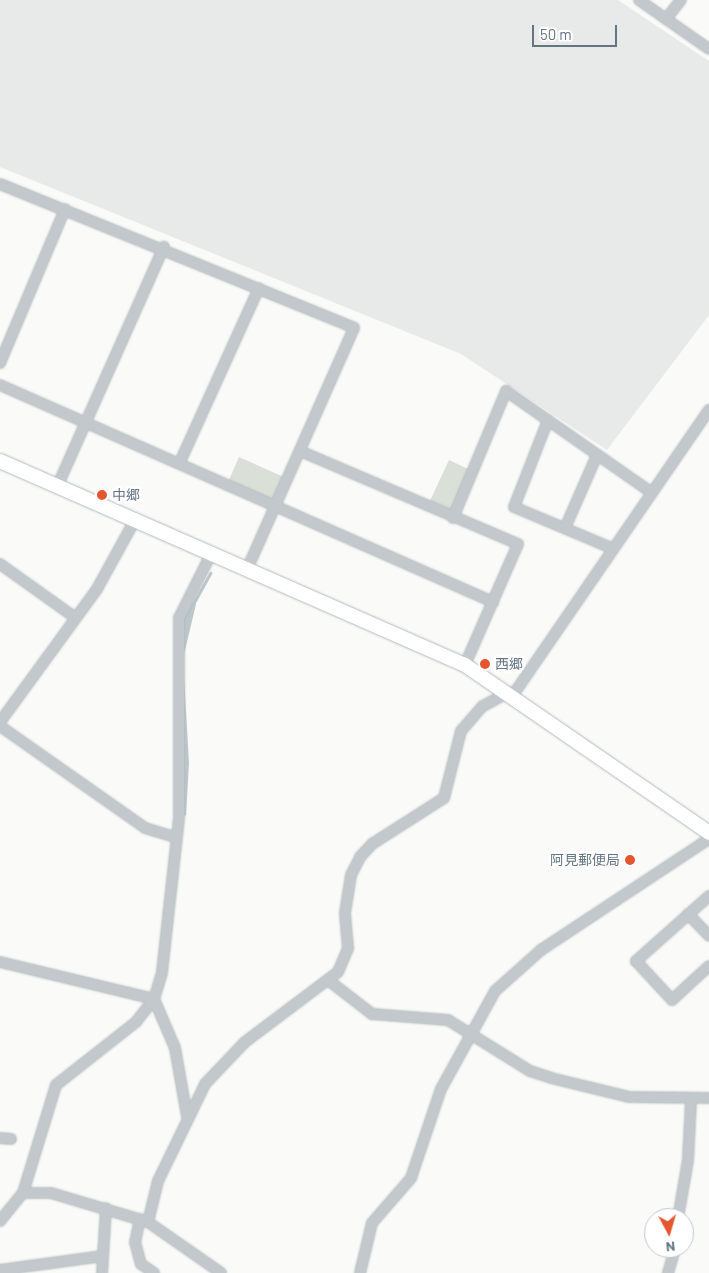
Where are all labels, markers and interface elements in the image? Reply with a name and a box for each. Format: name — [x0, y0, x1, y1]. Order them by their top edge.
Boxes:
scale bar — [534, 15, 619, 47]
text: 50 m — [540, 25, 572, 43]
place label: 中郷 — [112, 487, 140, 503]
marker: 中郷 — [96, 489, 108, 501]
place label: 西郷 — [495, 656, 523, 672]
marker: 西郷 — [479, 658, 491, 670]
place label: 阿見郵便局 — [550, 852, 620, 868]
marker: 阿見郵便局 — [624, 854, 636, 866]
north arrow — [644, 1208, 694, 1258]
text: N — [665, 1238, 676, 1256]

